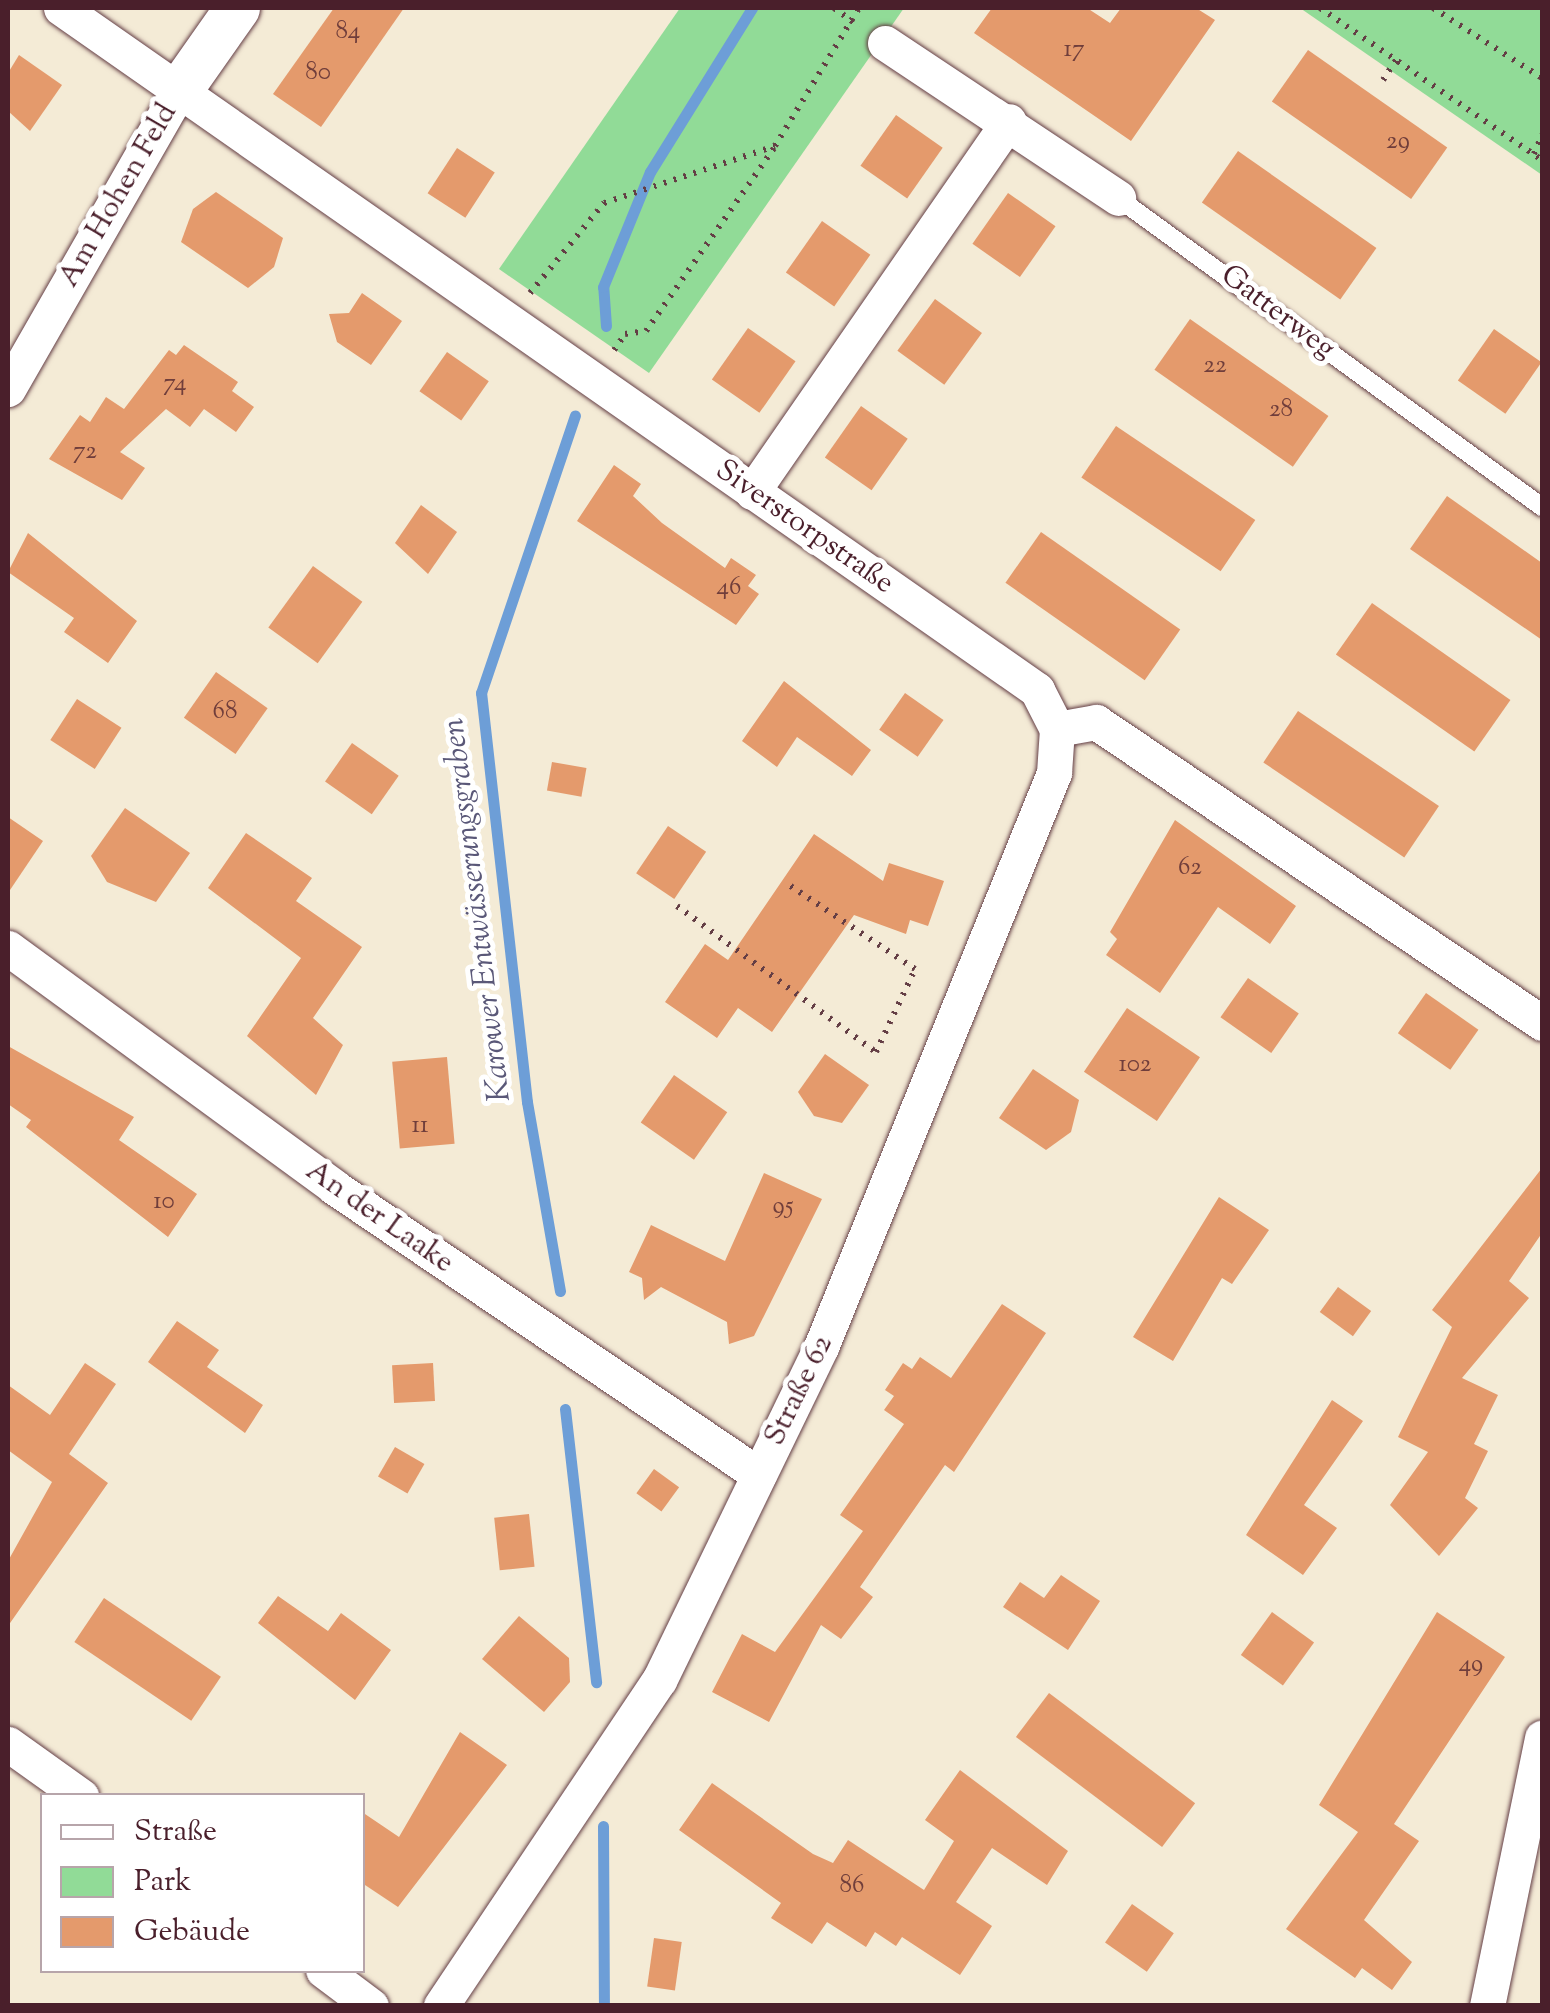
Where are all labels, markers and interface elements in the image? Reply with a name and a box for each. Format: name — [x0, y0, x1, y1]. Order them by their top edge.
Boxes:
house number: 84 — [336, 17, 360, 47]
house number: 17 — [1063, 35, 1085, 65]
house number: 80 — [305, 58, 331, 88]
street label: Am Hohen Feld — [52, 98, 186, 294]
house number: 29 — [1386, 127, 1410, 157]
street label: Gatterweg — [1213, 258, 1341, 368]
house number: 22 — [1203, 351, 1227, 381]
house number: 74 — [163, 369, 187, 399]
house number: 28 — [1269, 395, 1293, 425]
house number: 72 — [73, 437, 97, 467]
street label: Siverstorpstraße — [708, 453, 900, 603]
house number: 46 — [717, 573, 741, 603]
house number: 68 — [213, 697, 237, 727]
water label: Karower Entwässerungsgraben — [435, 716, 521, 1104]
house number: 62 — [1178, 853, 1202, 883]
house number: 102 — [1119, 1050, 1151, 1080]
house number: 11 — [412, 1111, 428, 1141]
street label: An der Laake — [298, 1154, 460, 1282]
house number: 10 — [153, 1187, 175, 1217]
house number: 95 — [773, 1192, 793, 1222]
street label: Straße 62 — [758, 1330, 842, 1452]
house number: 49 — [1459, 1650, 1483, 1680]
legend — [40, 1793, 365, 1973]
text: Straße — [134, 1811, 217, 1854]
text: Park — [134, 1861, 191, 1904]
house number: 86 — [840, 1871, 864, 1901]
text: Gebäude — [134, 1911, 250, 1954]

